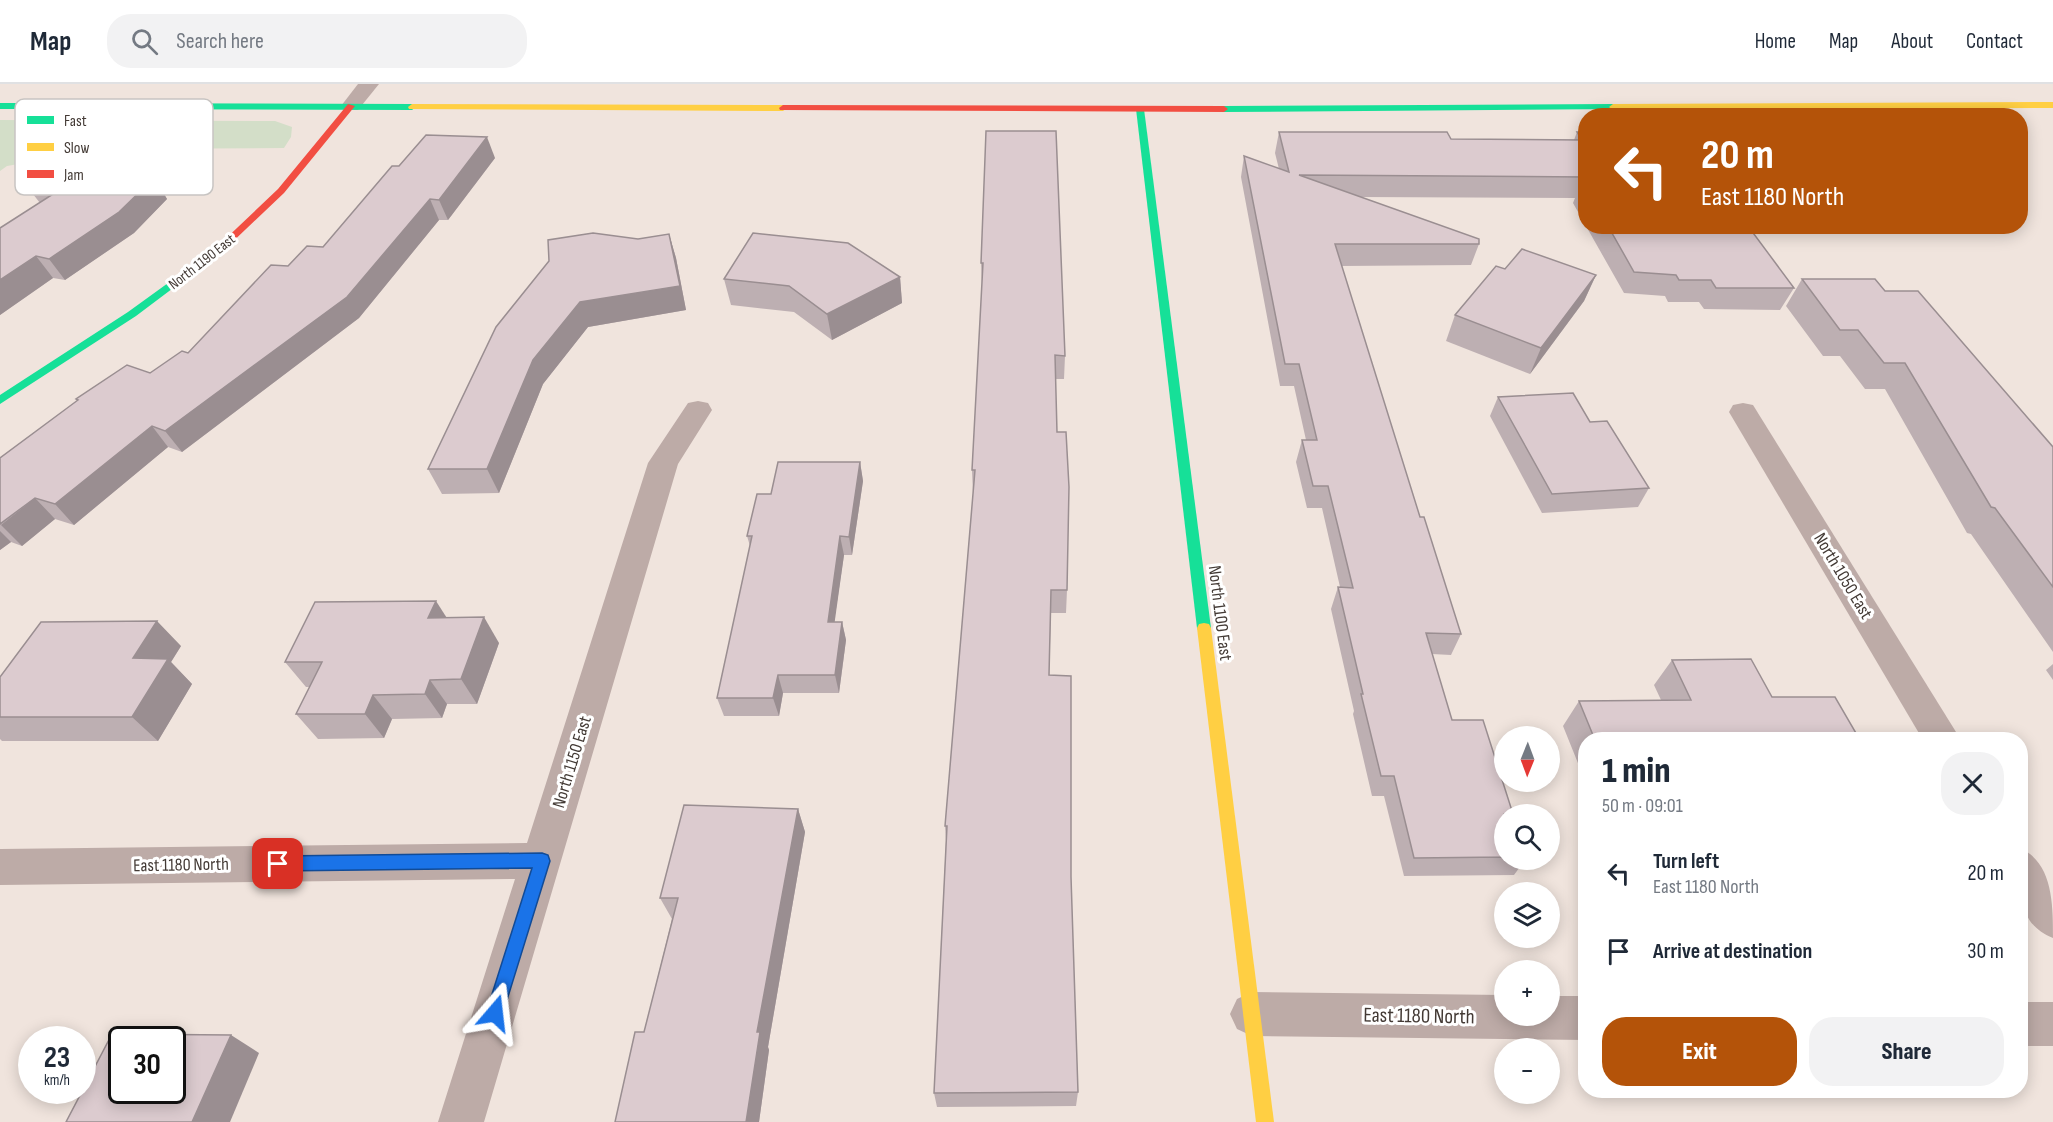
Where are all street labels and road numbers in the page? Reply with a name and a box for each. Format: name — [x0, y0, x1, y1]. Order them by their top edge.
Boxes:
street label: North 1190 East — [165, 230, 240, 294]
street label: North 1050 East — [1809, 529, 1877, 623]
street label: North 1100 East — [1204, 564, 1236, 662]
street label: North 1150 East — [548, 713, 596, 810]
street label: East 1180 North — [133, 854, 229, 876]
street label: East 1180 North — [1363, 1003, 1475, 1029]

